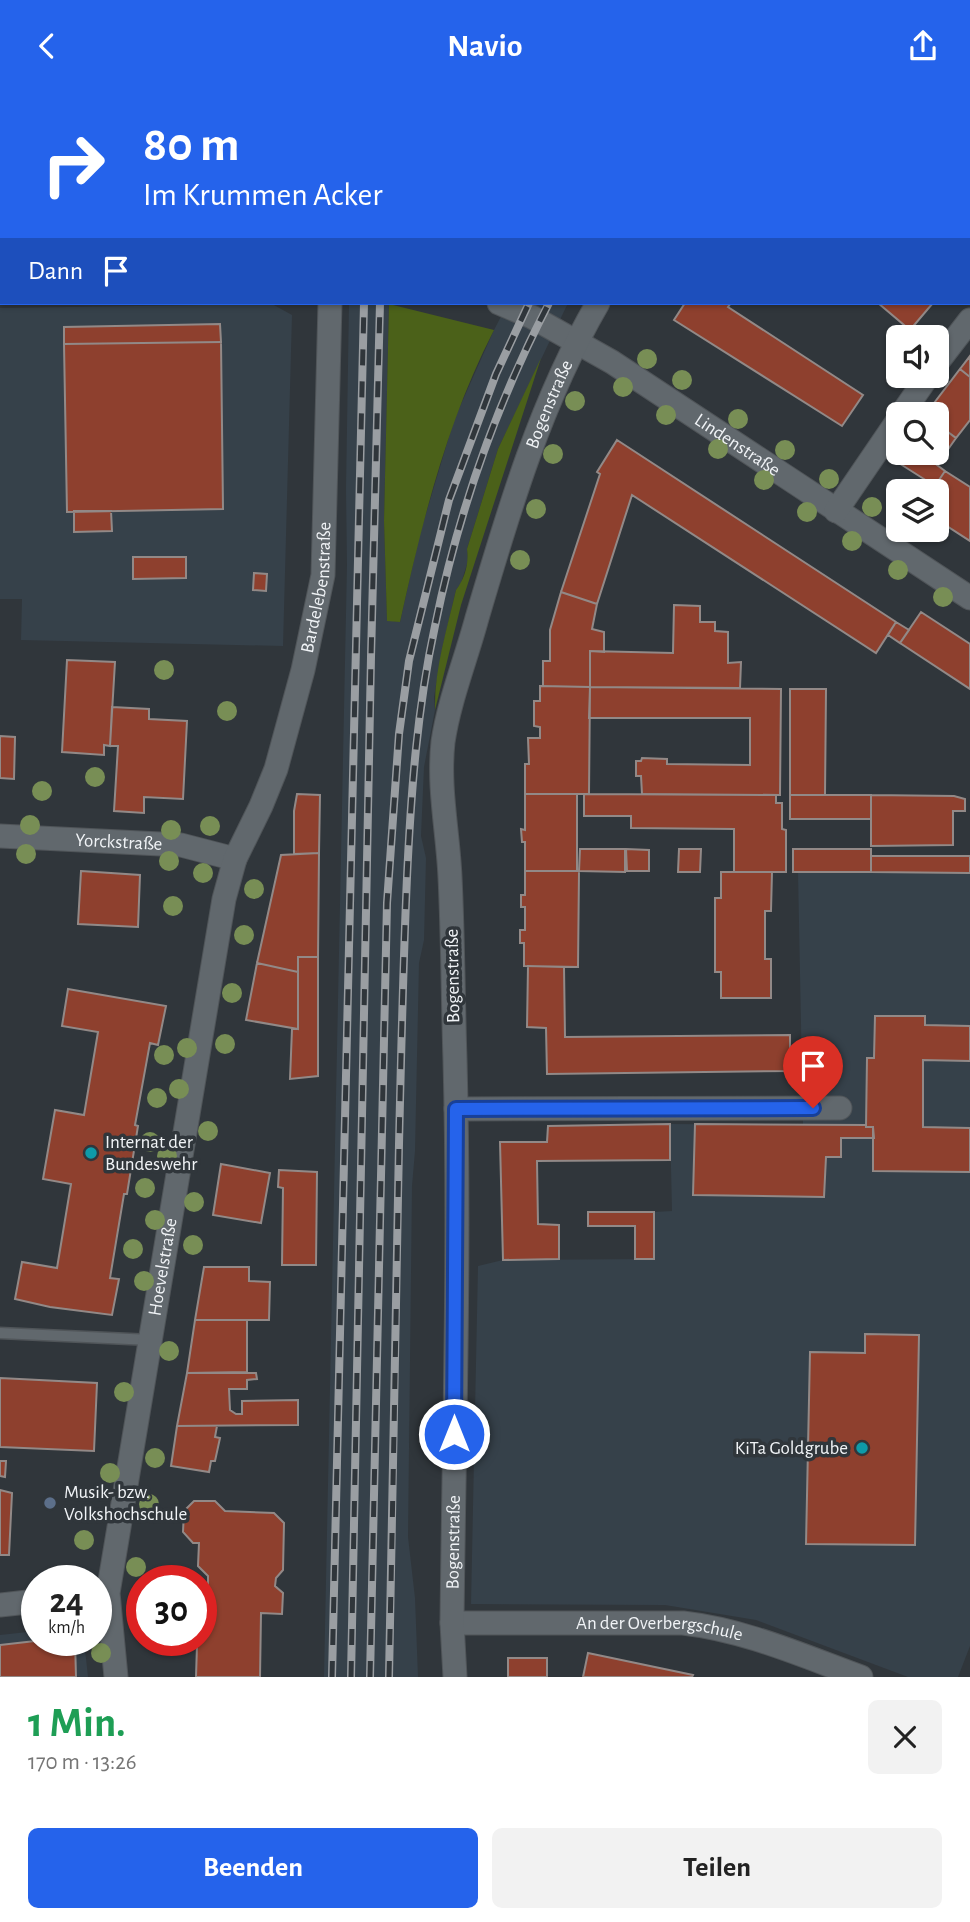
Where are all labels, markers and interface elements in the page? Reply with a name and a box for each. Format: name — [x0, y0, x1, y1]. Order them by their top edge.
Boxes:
icon: back — [28, 27, 66, 65]
icon: share — [904, 27, 942, 65]
text: Navio — [447, 30, 523, 62]
icon: right — [28, 119, 119, 210]
text: 80 m — [143, 121, 240, 170]
text: Im Krummen Acker — [143, 179, 383, 211]
icon: arrive — [97, 252, 135, 290]
text: Dann — [28, 258, 83, 284]
map controls — [886, 325, 949, 542]
button: sound — [886, 325, 949, 388]
street label: Bogenstraße — [522, 357, 576, 451]
button: search — [886, 402, 949, 465]
street label: Lindenstraße — [691, 410, 784, 480]
button: layers — [886, 479, 949, 542]
street label: Bardelebenstraße — [297, 522, 334, 655]
street label: Yorckstraße — [75, 830, 163, 854]
street label: Bogenstraße — [443, 929, 463, 1023]
pin — [783, 1036, 843, 1108]
icon: arrive — [794, 1047, 832, 1085]
place label: Internat der Bundeswehr — [105, 1133, 197, 1174]
marker: Internat der Bundeswehr — [83, 1145, 99, 1161]
street label: Hoevelstraße — [145, 1216, 180, 1317]
position arrow — [417, 1397, 491, 1471]
place label: KiTa Goldgrube — [735, 1439, 848, 1458]
marker: KiTa Goldgrube — [854, 1440, 870, 1456]
place label: Musik- bzw. Volkshochschule — [64, 1483, 187, 1524]
marker: Musik- bzw. Volkshochschule — [42, 1495, 58, 1511]
street label: Bogenstraße — [443, 1495, 463, 1589]
speed limit sign: 30 — [126, 1565, 217, 1656]
text: 24 — [49, 1584, 84, 1619]
street label: An der Overbergschule — [576, 1613, 745, 1644]
text: km/h — [48, 1619, 85, 1637]
button: close — [868, 1700, 942, 1774]
text: 1 Min. — [28, 1702, 126, 1744]
text: 170 m · 13:26 — [28, 1751, 137, 1774]
button: Beenden — [28, 1828, 478, 1908]
button: Teilen — [492, 1828, 942, 1908]

